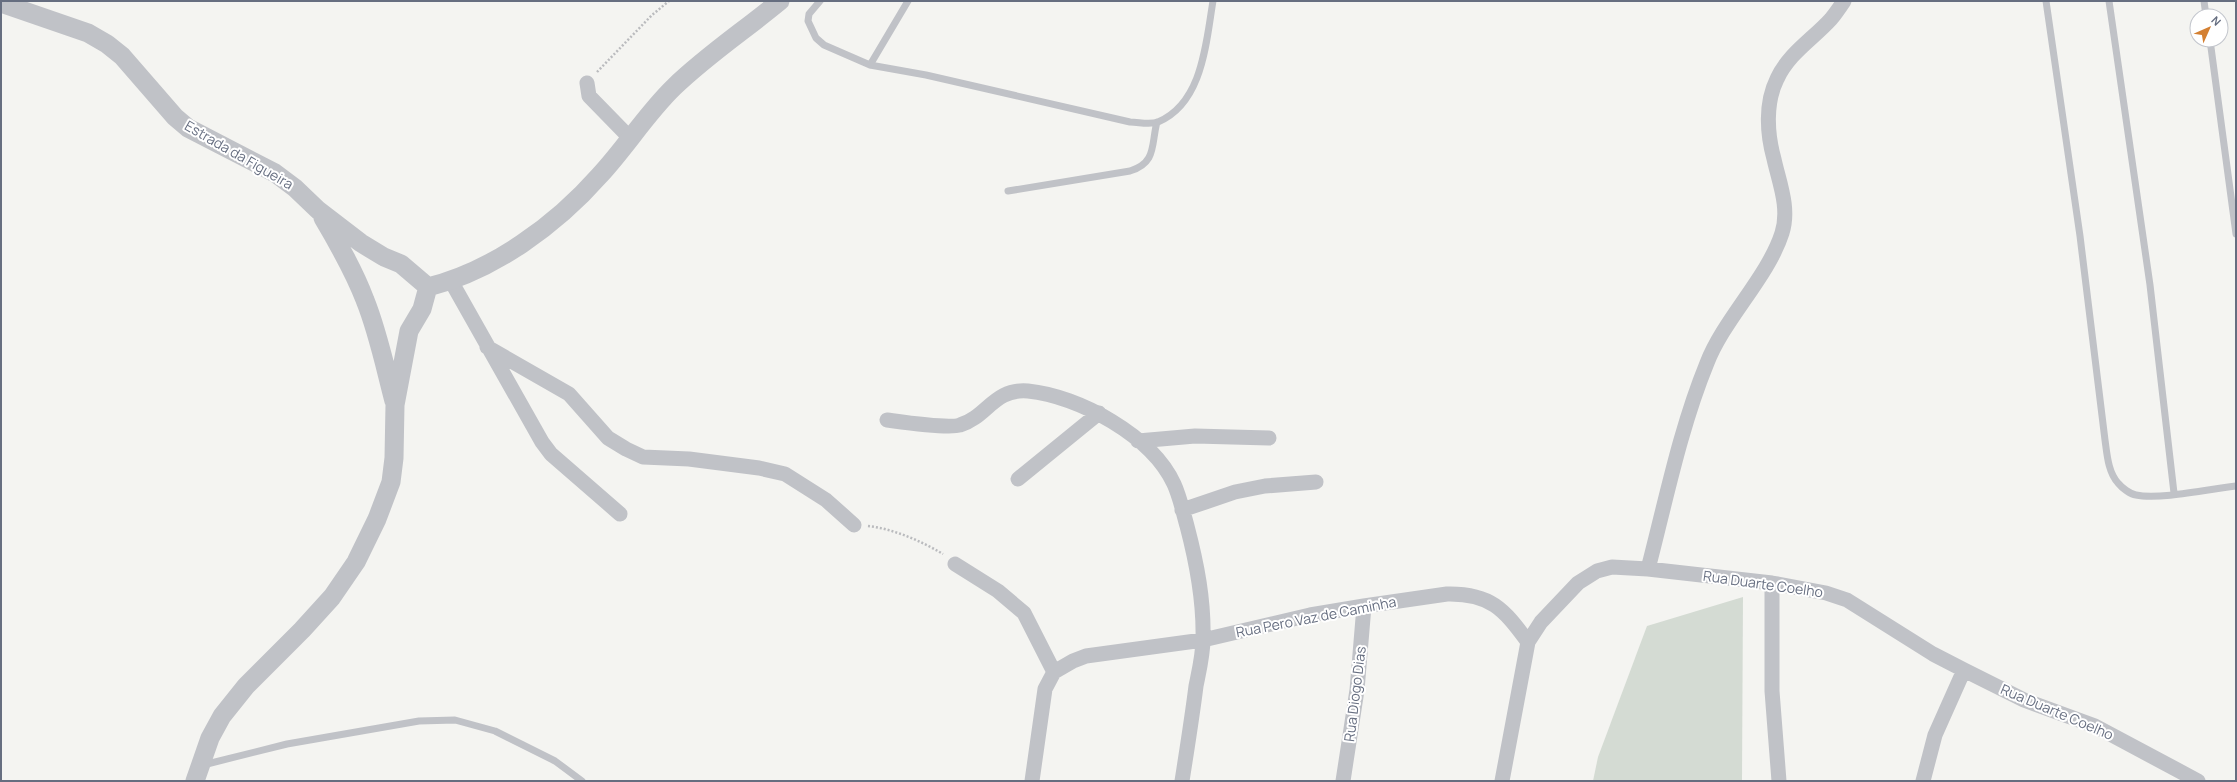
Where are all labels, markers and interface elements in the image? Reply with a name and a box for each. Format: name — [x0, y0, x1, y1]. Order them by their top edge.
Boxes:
north arrow — [2189, 8, 2229, 48]
text: N — [2208, 12, 2225, 29]
street label: Estrada da Figueira — [182, 116, 297, 193]
street label: Rua Duarte Coelho — [1702, 566, 1824, 601]
street label: Rua Pero Vaz de Caminha — [1234, 592, 1398, 641]
street label: Rua Diogo Dias — [1339, 645, 1370, 743]
street label: Rua Duarte Coelho — [1998, 679, 2117, 744]

